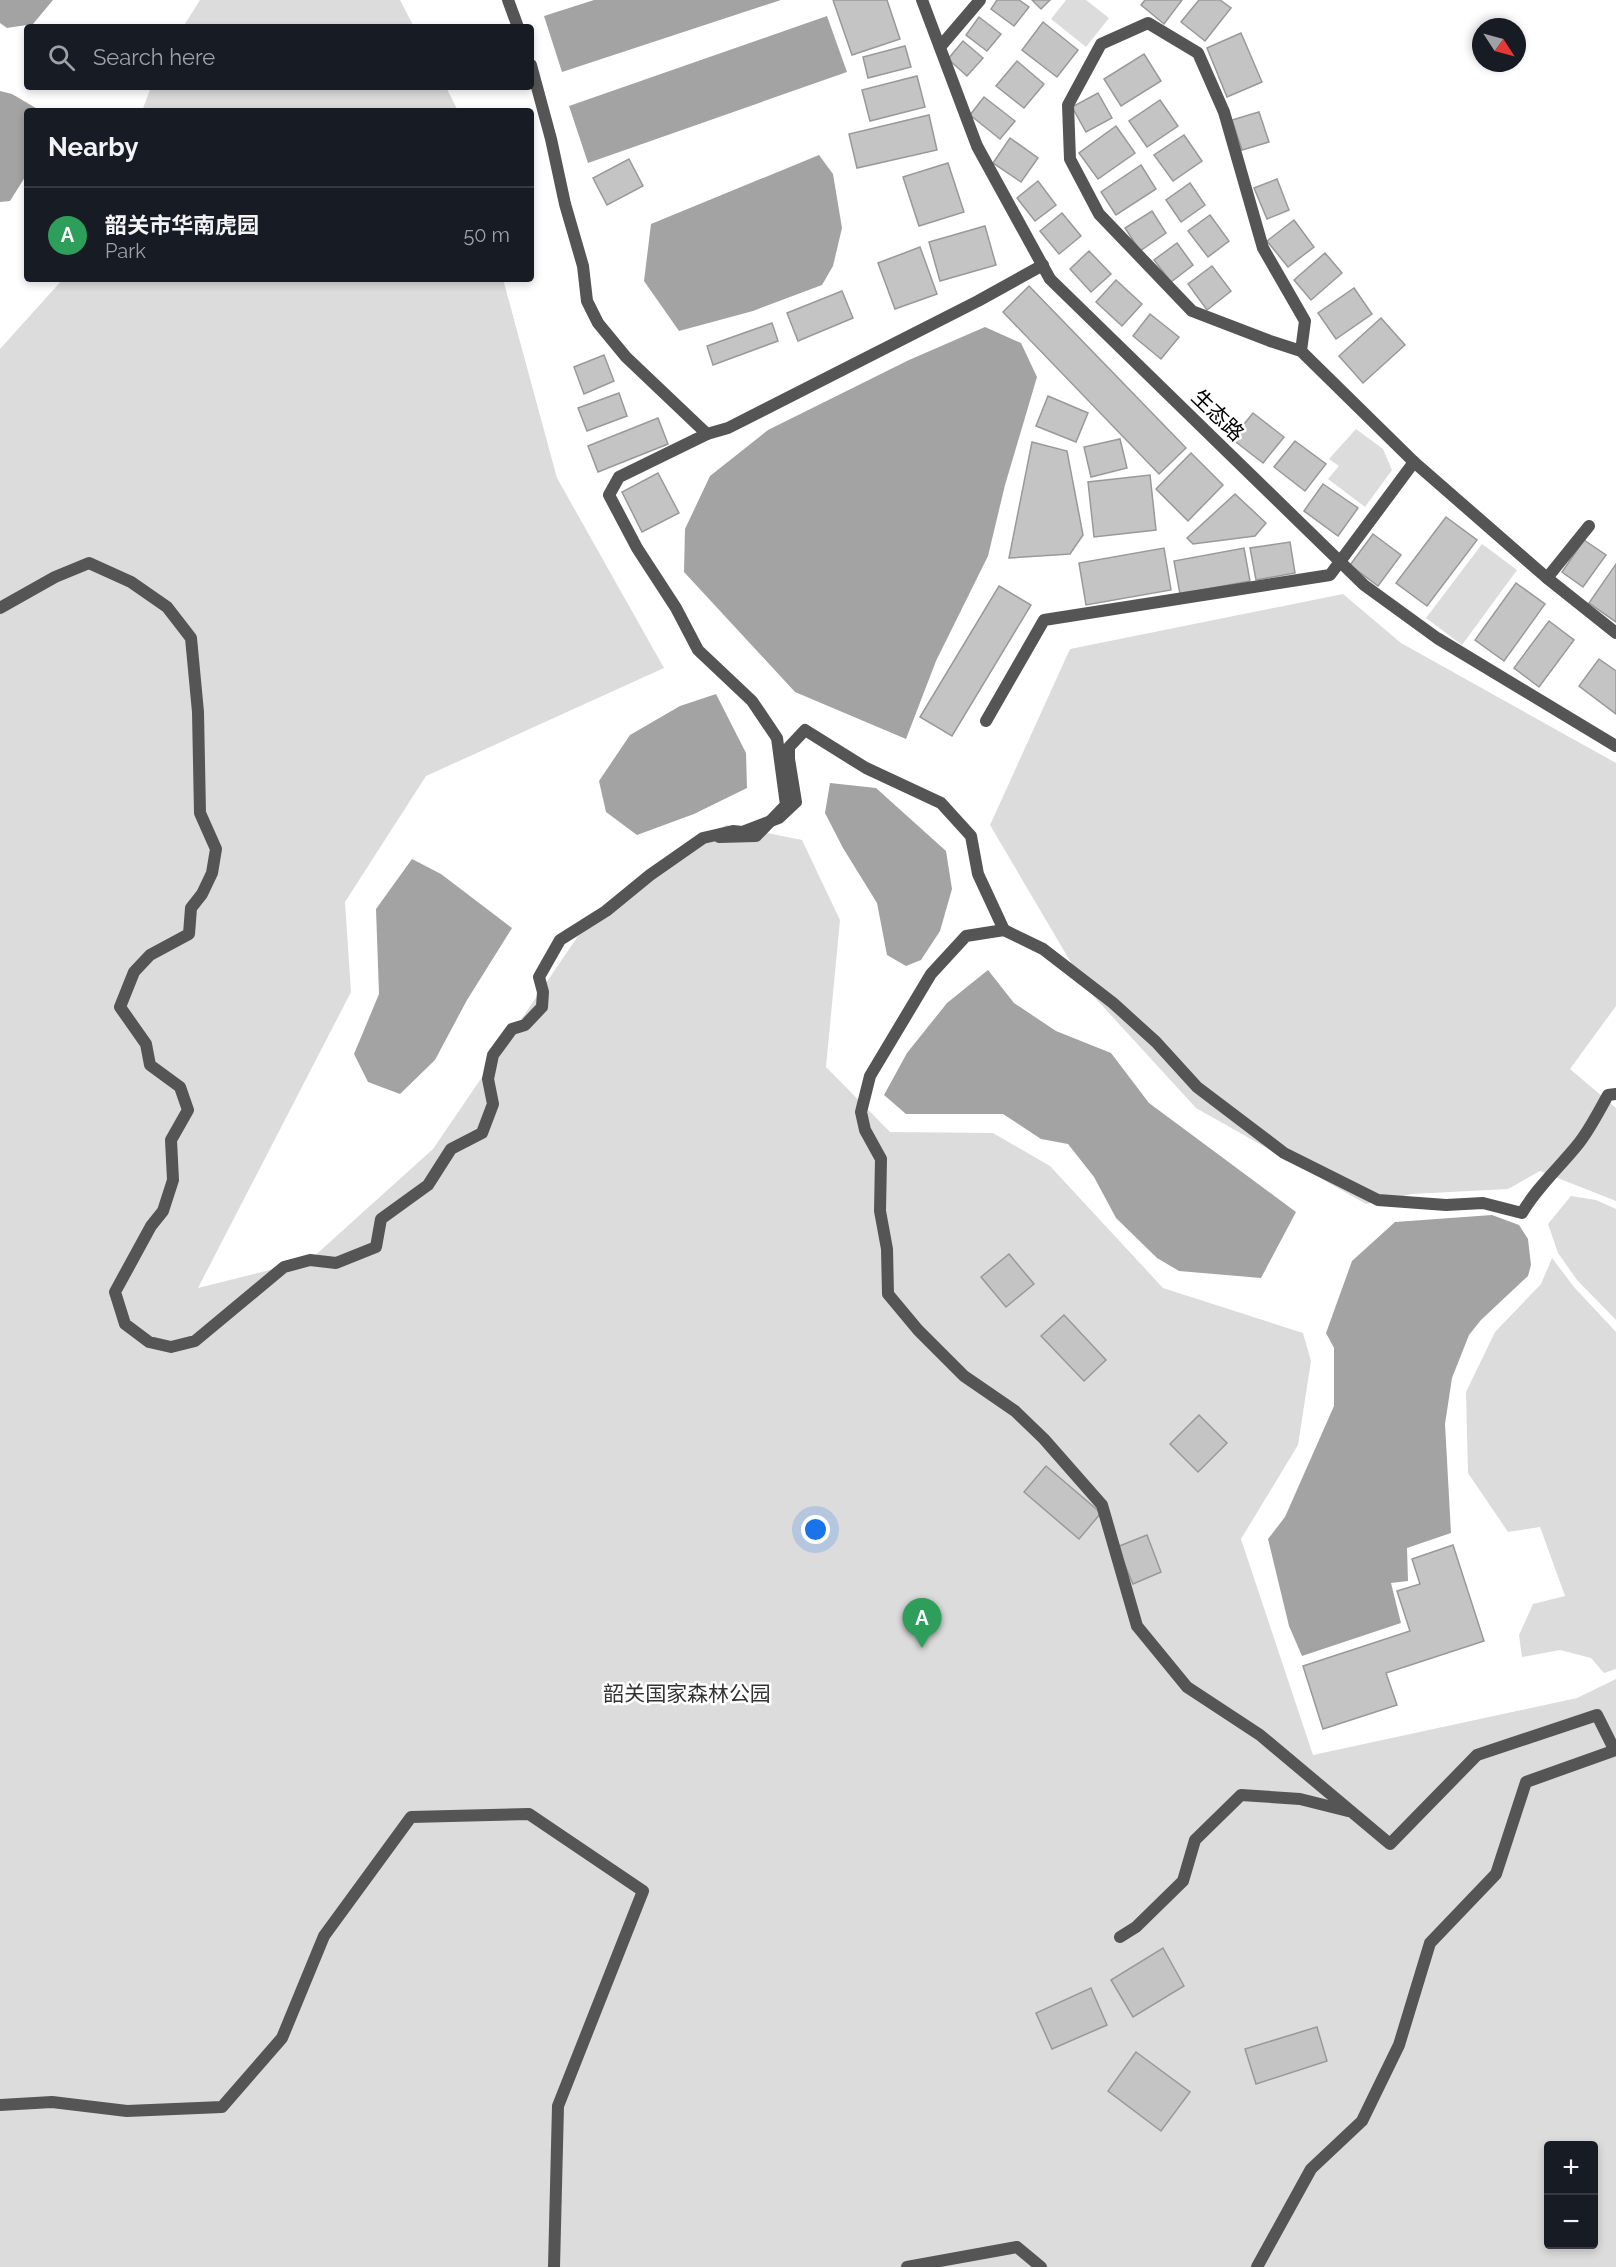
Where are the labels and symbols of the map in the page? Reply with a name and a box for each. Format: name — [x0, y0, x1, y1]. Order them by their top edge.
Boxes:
north arrow — [1472, 18, 1526, 72]
street label: 生态路 — [1187, 384, 1249, 446]
your location — [801, 1515, 830, 1544]
pin: A — [902, 1598, 942, 1648]
park label: 韶关国家森林公园 — [603, 1681, 771, 1706]

